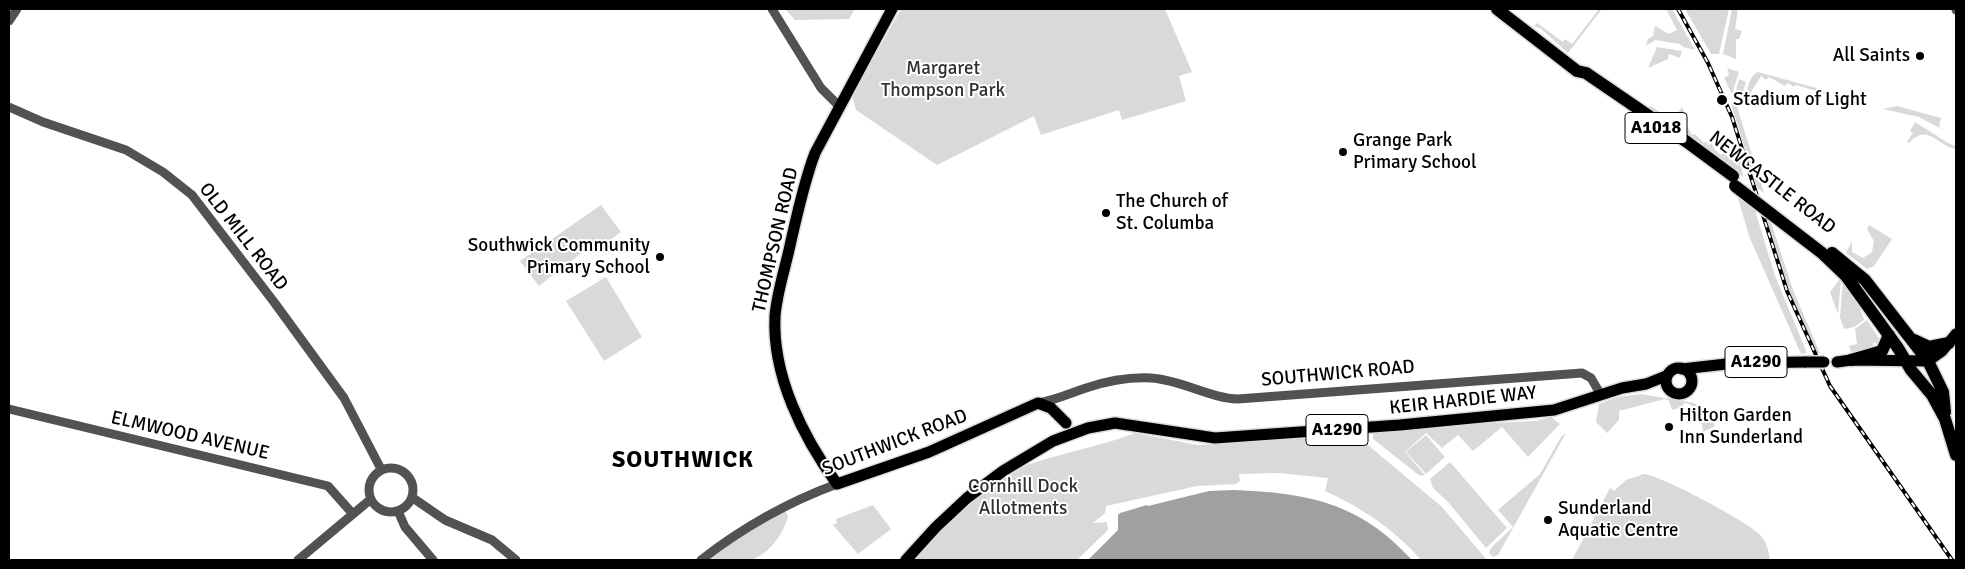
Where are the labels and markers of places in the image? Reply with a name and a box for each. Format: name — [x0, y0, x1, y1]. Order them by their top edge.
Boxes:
place label: All Saints — [1833, 45, 1910, 67]
marker: All Saints — [1914, 50, 1926, 62]
place label: Stadium of Light — [1733, 89, 1867, 111]
marker: Stadium of Light — [1715, 93, 1729, 107]
place label: Grange Park Primary School — [1353, 130, 1476, 174]
marker: Grange Park Primary School — [1337, 146, 1349, 158]
place label: The Church of St. Columba — [1116, 191, 1228, 235]
marker: The Church of St. Columba — [1100, 207, 1112, 219]
place label: Southwick Community Primary School — [468, 235, 650, 279]
marker: Southwick Community Primary School — [654, 251, 666, 263]
place label: Hilton Garden Inn Sunderland — [1679, 405, 1803, 449]
marker: Hilton Garden Inn Sunderland — [1663, 421, 1675, 433]
place label: Sunderland Aquatic Centre — [1558, 498, 1678, 542]
marker: Sunderland Aquatic Centre — [1542, 514, 1554, 526]

